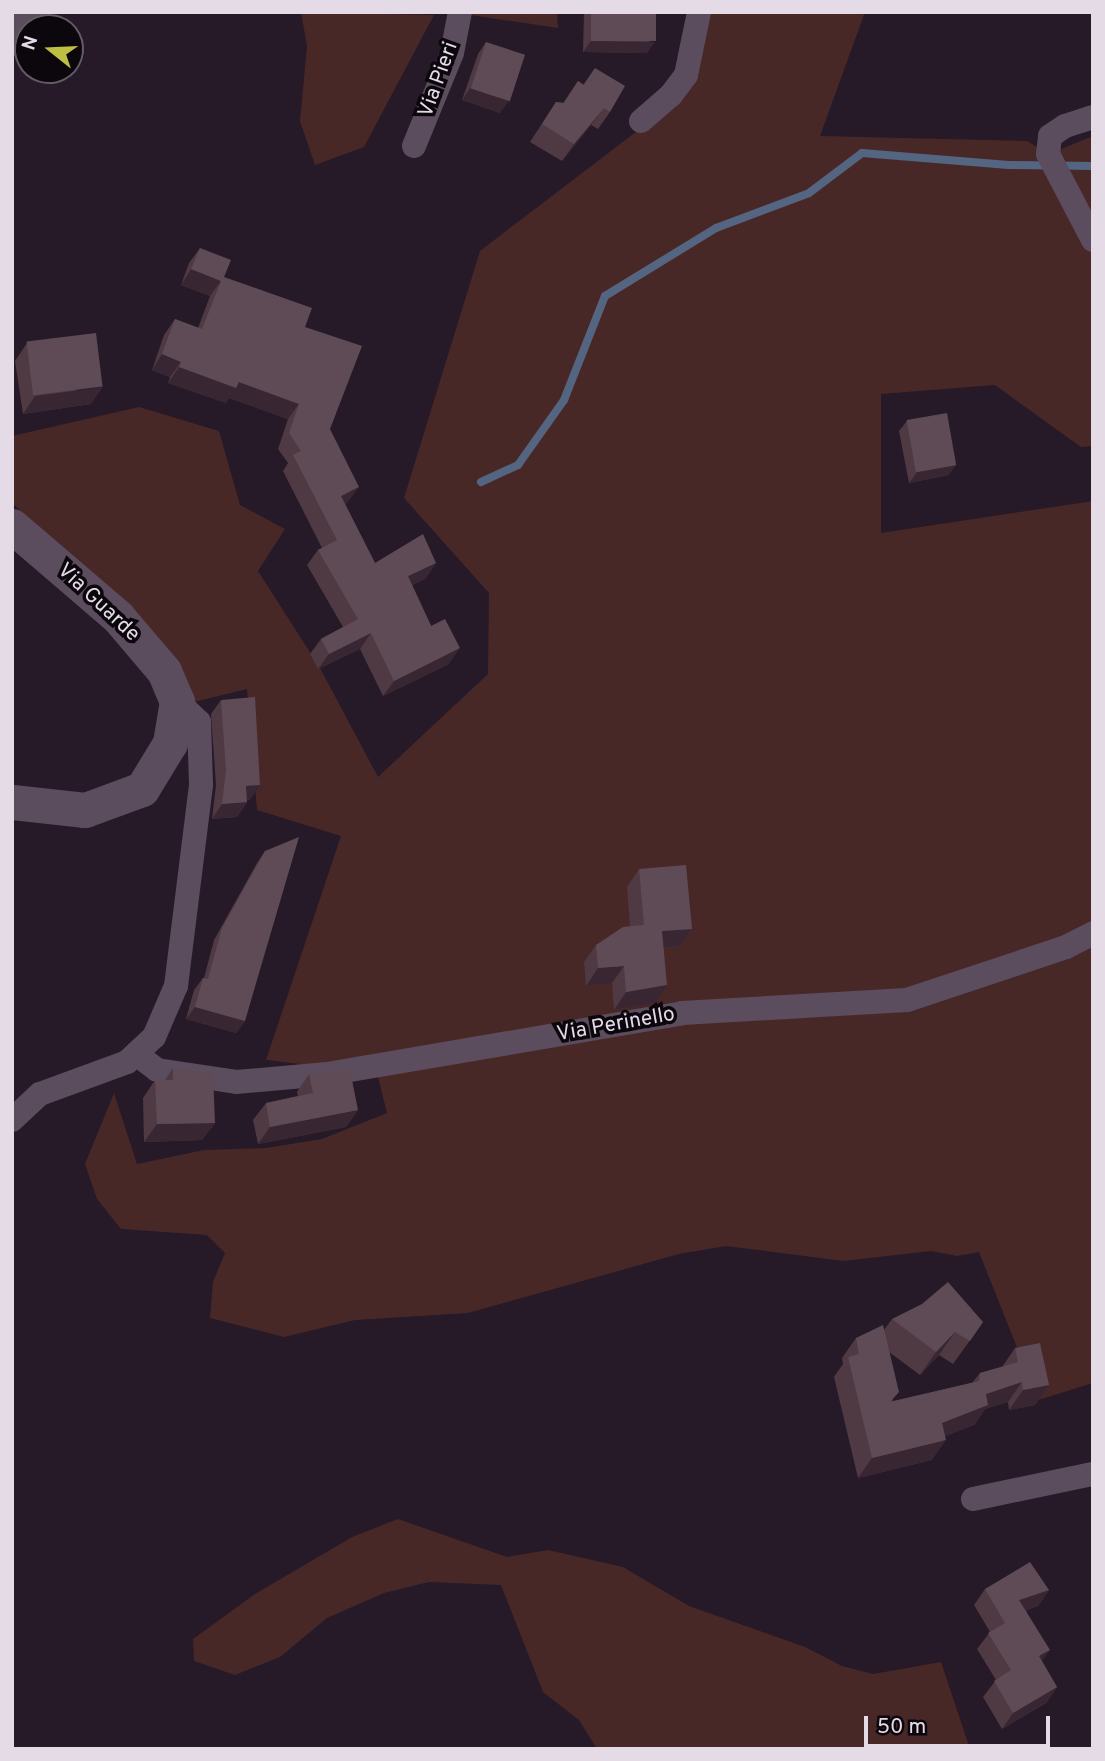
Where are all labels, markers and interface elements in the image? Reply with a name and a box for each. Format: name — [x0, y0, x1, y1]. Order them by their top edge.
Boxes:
north arrow — [14, 14, 84, 84]
text: N — [17, 33, 44, 53]
street label: Via Pieri — [414, 39, 464, 121]
street label: Via Guarde — [52, 558, 144, 648]
street label: Via Perinello — [555, 1002, 677, 1048]
scale bar — [867, 1702, 1052, 1746]
text: 50 m — [877, 1714, 926, 1741]

